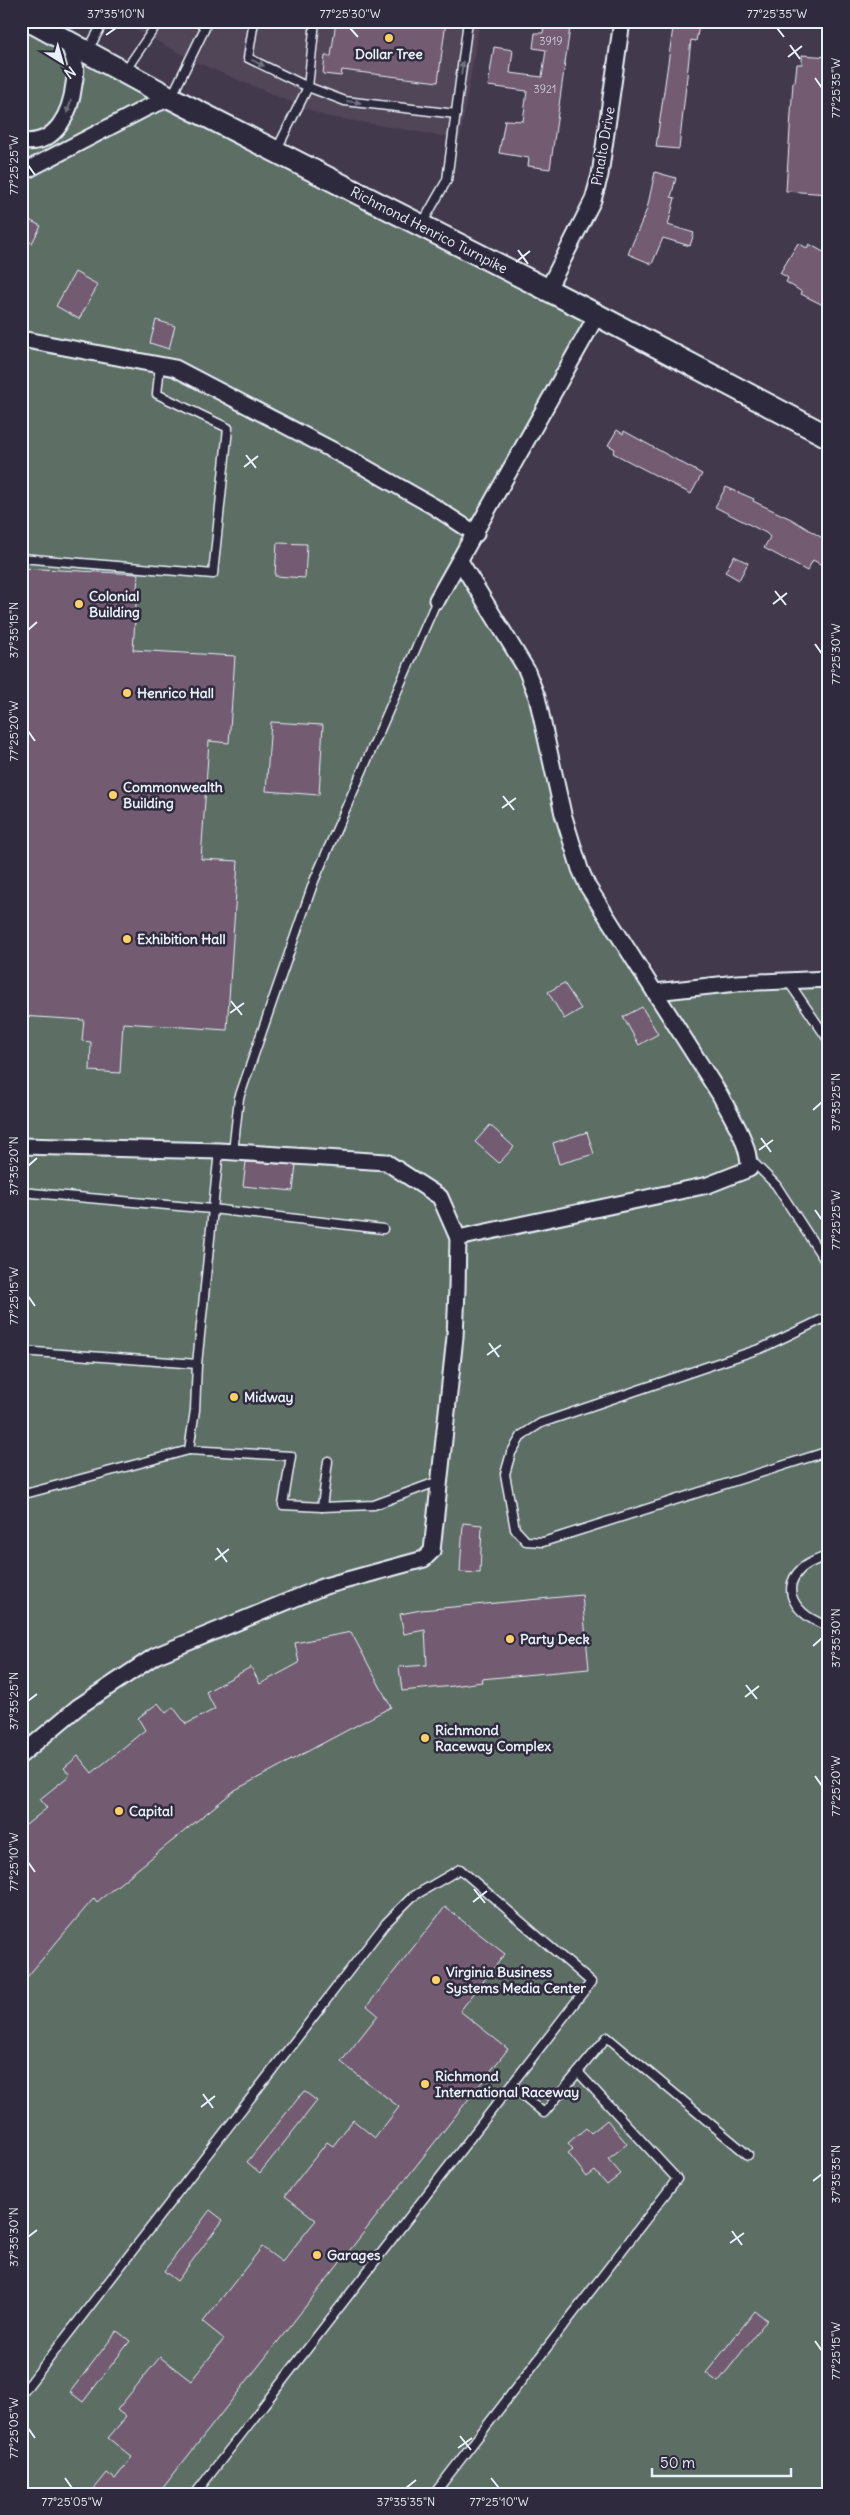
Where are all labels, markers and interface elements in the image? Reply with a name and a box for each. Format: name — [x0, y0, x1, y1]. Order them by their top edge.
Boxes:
text: 37°35'10"N — [87, 6, 145, 21]
text: 77°25'30"W — [319, 6, 381, 21]
text: 77°25'35"W — [747, 6, 807, 21]
marker: Dollar Tree — [383, 32, 395, 44]
house number: 3919 — [539, 34, 563, 48]
north arrow — [38, 38, 88, 88]
place label: Dollar Tree — [355, 45, 423, 63]
text: 77°25'35"W — [828, 58, 843, 118]
one-way arrow — [251, 59, 265, 67]
one-way arrow — [458, 59, 466, 75]
text: N — [61, 62, 79, 82]
house number: 3921 — [534, 82, 556, 96]
one-way arrow — [346, 98, 362, 106]
one-way arrow — [65, 99, 73, 114]
street label: Pinalto Drive — [587, 105, 619, 187]
text: 77°25'25"W — [6, 135, 21, 195]
street label: Richmond Henrico Turnpike — [348, 183, 510, 277]
place label: Colonial Building — [89, 587, 140, 621]
marker: Colonial Building — [73, 598, 85, 610]
text: 37°35'15"N — [6, 602, 21, 658]
text: 77°25'30"W — [828, 623, 843, 685]
place label: Henrico Hall — [137, 684, 214, 702]
marker: Henrico Hall — [121, 687, 133, 699]
text: 77°25'20"W — [6, 700, 21, 762]
place label: Commonwealth Building — [123, 778, 223, 812]
marker: Commonwealth Building — [107, 789, 119, 801]
place label: Exhibition Hall — [137, 930, 226, 948]
marker: Exhibition Hall — [121, 933, 133, 945]
text: 37°35'25"N — [828, 1073, 843, 1131]
text: 37°35'20"N — [6, 1136, 21, 1196]
text: 77°25'25"W — [828, 1190, 843, 1250]
text: 77°25'15"W — [6, 1267, 21, 1325]
place label: Midway — [244, 1388, 294, 1406]
marker: Midway — [228, 1391, 240, 1403]
text: 37°35'30"N — [828, 1608, 843, 1668]
place label: Party Deck — [520, 1630, 590, 1648]
marker: Party Deck — [504, 1633, 516, 1645]
text: 37°35'25"N — [6, 1672, 21, 1730]
place label: Richmond Raceway Complex — [435, 1721, 551, 1755]
marker: Richmond Raceway Complex — [419, 1732, 431, 1744]
text: 77°25'20"W — [828, 1755, 843, 1817]
place label: Capital — [129, 1802, 173, 1820]
marker: Capital — [113, 1805, 125, 1817]
text: 77°25'10"W — [6, 1832, 21, 1892]
place label: Virginia Business Systems Media Center — [446, 1963, 586, 1997]
marker: Virginia Business Systems Media Center — [430, 1974, 442, 1986]
place label: Richmond International Raceway — [435, 2067, 579, 2101]
marker: Richmond International Raceway — [419, 2078, 431, 2090]
text: 37°35'35"N — [828, 2145, 843, 2203]
text: 37°35'30"N — [6, 2207, 21, 2267]
place label: Garages — [327, 2246, 381, 2264]
marker: Garages — [311, 2249, 323, 2261]
text: 77°25'15"W — [828, 2322, 843, 2380]
text: 77°25'05"W — [6, 2397, 21, 2459]
scale bar — [652, 2445, 791, 2477]
text: 50 m — [660, 2453, 695, 2472]
text: 77°25'05"W — [41, 2494, 103, 2509]
text: 37°35'35"N — [377, 2494, 435, 2509]
text: 77°25'10"W — [469, 2494, 529, 2509]

